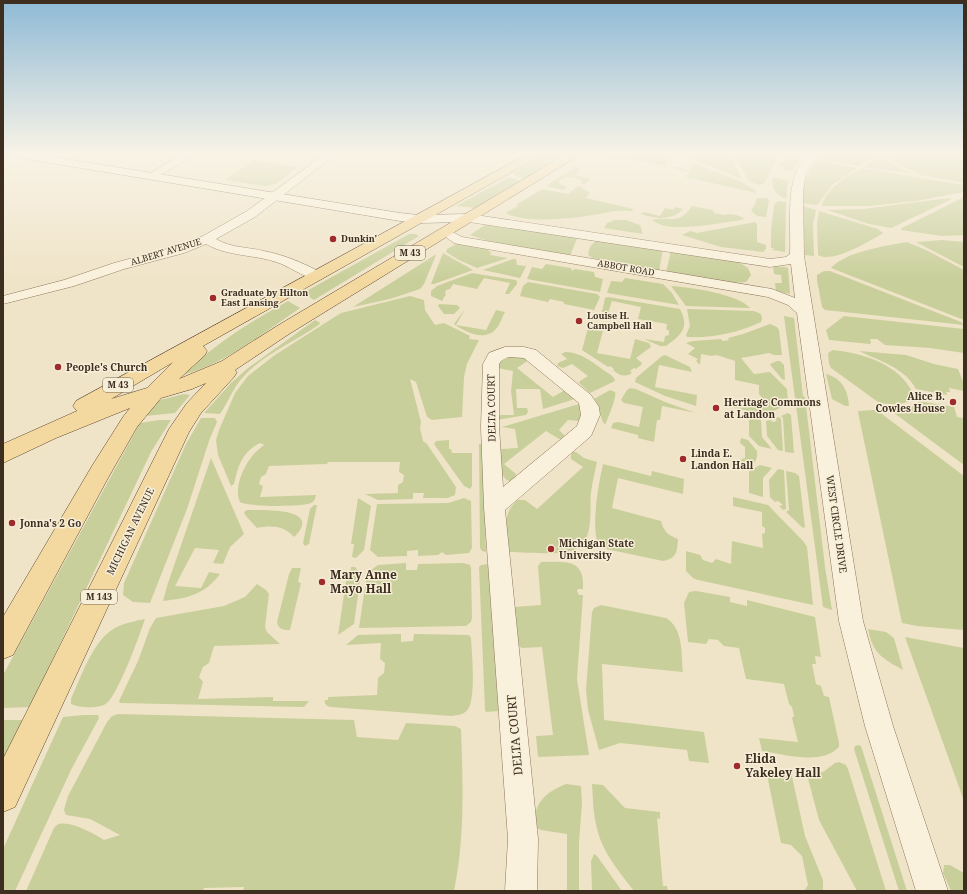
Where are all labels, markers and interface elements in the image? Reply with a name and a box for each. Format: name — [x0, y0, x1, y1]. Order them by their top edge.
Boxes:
place label: Dunkin' — [341, 232, 377, 245]
street label: ALBERT AVENUE — [129, 234, 203, 268]
marker: Dunkin' — [328, 234, 338, 244]
road number: M 43 — [395, 246, 425, 260]
street label: ABBOT ROAD — [597, 256, 656, 279]
place label: Graduate by Hilton East Lansing — [221, 286, 308, 309]
marker: Graduate by Hilton East Lansing — [208, 293, 218, 303]
place label: Louise H. Campbell Hall — [587, 309, 653, 332]
marker: Louise H. Campbell Hall — [574, 316, 584, 326]
place label: People's Church — [66, 360, 148, 374]
marker: People's Church — [53, 362, 63, 372]
street label: DELTA COURT — [483, 374, 499, 442]
road number: M 43 — [103, 378, 133, 392]
place label: Alice B. Cowles House — [875, 389, 945, 415]
place label: Heritage Commons at Landon — [724, 395, 821, 421]
marker: Alice B. Cowles House — [948, 397, 958, 407]
marker: Heritage Commons at Landon — [711, 403, 721, 413]
place label: Linda E. Landon Hall — [691, 446, 754, 472]
marker: Linda E. Landon Hall — [678, 454, 688, 464]
street label: WEST CIRCLE DRIVE — [823, 474, 851, 574]
street label: MICHIGAN AVENUE — [103, 485, 157, 577]
place label: Jonna's 2 Go — [19, 516, 81, 530]
marker: Jonna's 2 Go — [7, 518, 17, 528]
place label: Michigan State University — [559, 536, 634, 562]
marker: Michigan State University — [546, 544, 556, 554]
place label: Mary Anne Mayo Hall — [330, 566, 397, 597]
marker: Mary Anne Mayo Hall — [317, 577, 327, 587]
road number: M 143 — [81, 590, 117, 604]
street label: DELTA COURT — [502, 693, 526, 776]
place label: Elida Yakeley Hall — [745, 750, 821, 781]
marker: Elida Yakeley Hall — [732, 761, 742, 771]

